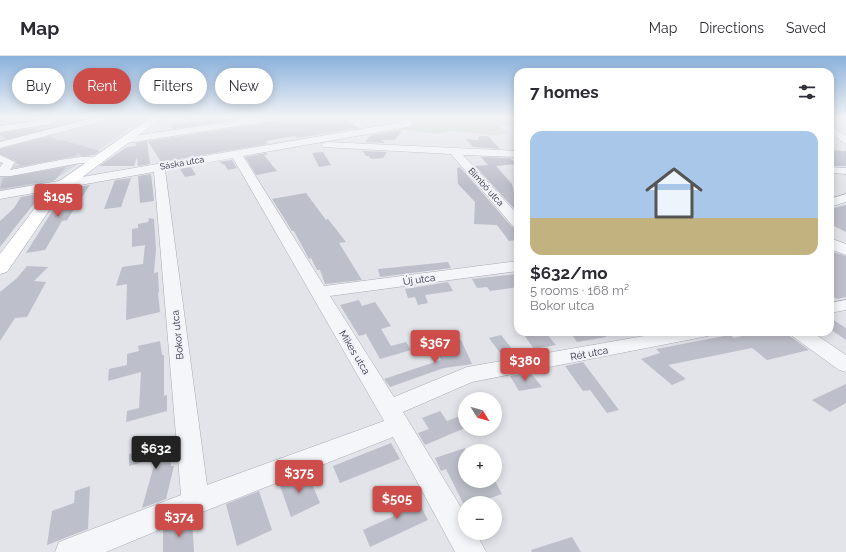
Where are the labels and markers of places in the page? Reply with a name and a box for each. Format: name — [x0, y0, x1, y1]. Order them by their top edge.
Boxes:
pin: $195 — [34, 184, 82, 218]
pin: $367 — [411, 330, 459, 364]
pin: $380 — [501, 348, 549, 382]
pin: $632 — [132, 436, 180, 470]
pin: $375 — [275, 460, 323, 494]
pin: $505 — [373, 486, 421, 520]
pin: $374 — [155, 504, 203, 538]

